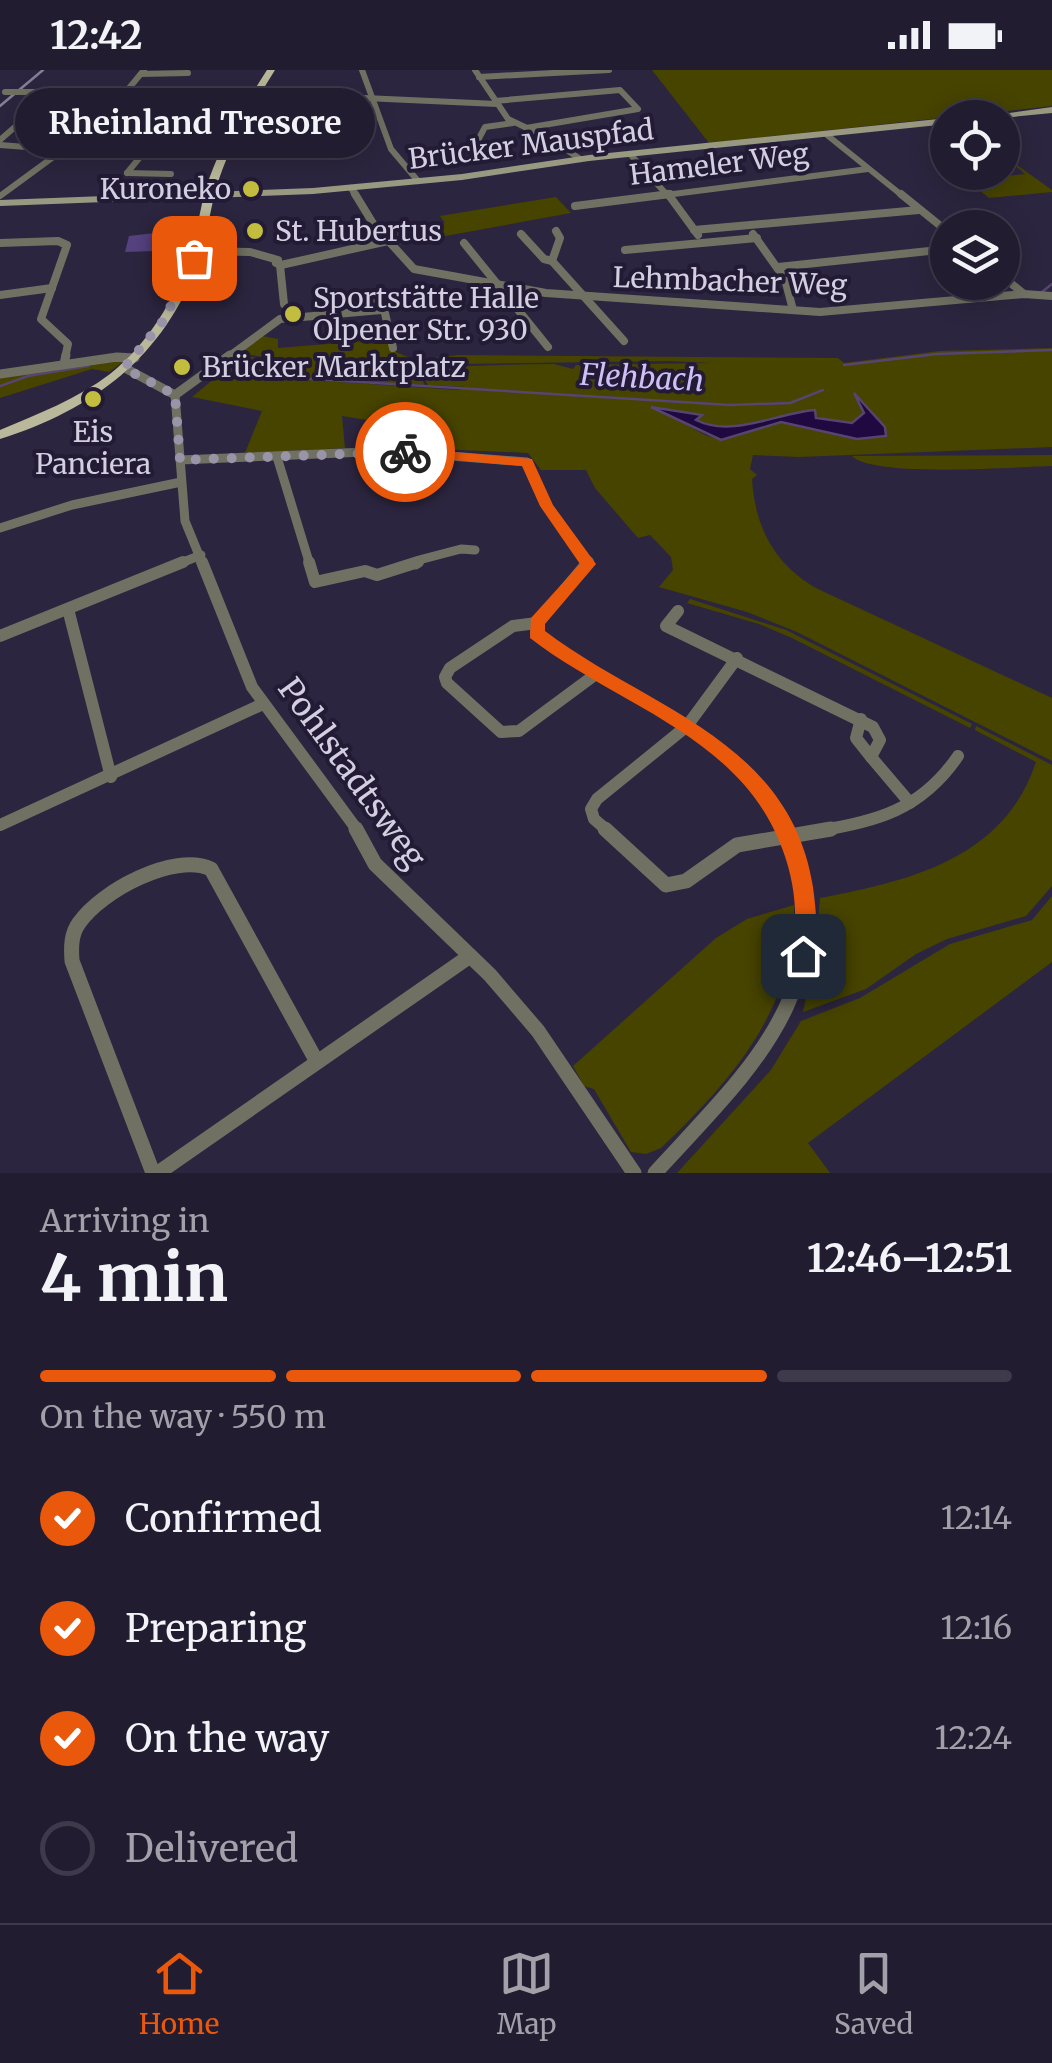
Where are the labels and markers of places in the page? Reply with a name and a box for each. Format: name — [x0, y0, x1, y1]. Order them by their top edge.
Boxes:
callout: Rheinland Tresore — [14, 88, 374, 158]
place label: Kuroneko — [100, 171, 231, 207]
marker: Kuroneko — [240, 178, 262, 200]
place label: St. Hubertus — [275, 213, 442, 249]
pin — [152, 216, 237, 301]
marker: St. Hubertus — [244, 220, 266, 242]
place label: Sportstätte Halle Olpener Str. 930 — [313, 280, 539, 348]
marker: Sportstätte Halle Olpener Str. 930 — [282, 303, 304, 325]
place label: Brücker Marktplatz — [202, 349, 466, 385]
marker: Brücker Marktplatz — [171, 356, 193, 378]
marker: Eis Panciera — [82, 388, 104, 410]
place label: Eis Panciera — [35, 414, 151, 482]
pin — [761, 914, 846, 999]

